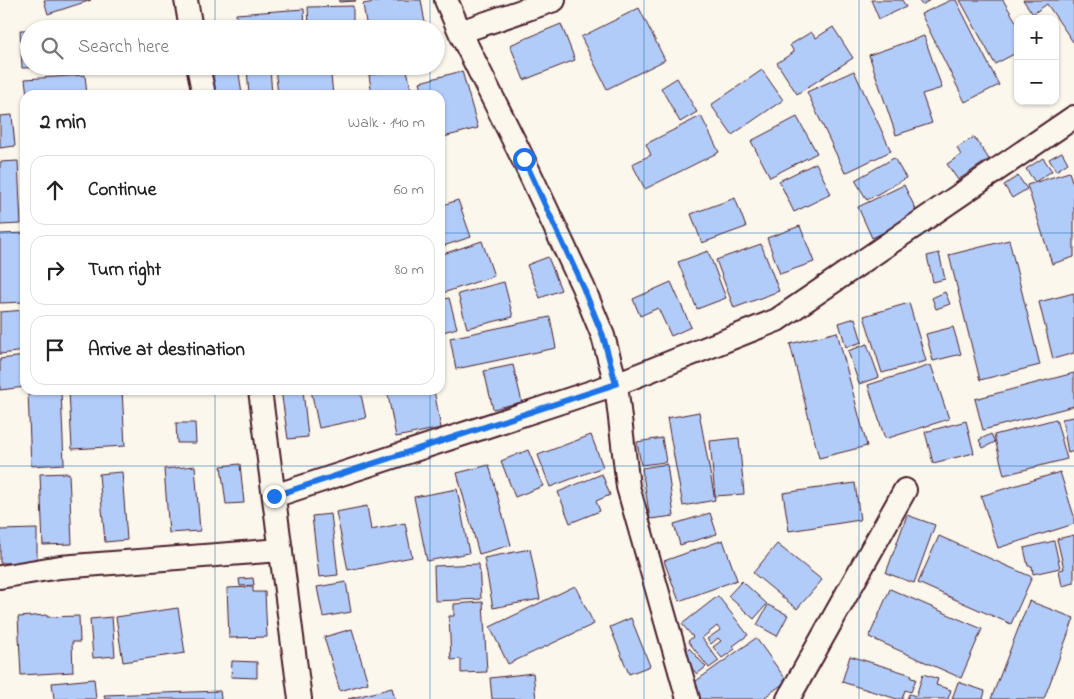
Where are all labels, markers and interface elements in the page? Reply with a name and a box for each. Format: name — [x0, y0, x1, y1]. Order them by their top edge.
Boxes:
map controls — [1014, 15, 1059, 105]
button: + — [1014, 15, 1059, 60]
search box — [20, 20, 445, 75]
icon: search — [38, 34, 66, 62]
text: Search here — [78, 34, 169, 61]
button: − — [1014, 60, 1059, 105]
text: 2 min — [40, 108, 86, 138]
text: Walk · 140 m — [348, 111, 425, 135]
route start — [513, 148, 536, 171]
icon: ahead — [41, 176, 69, 204]
text: Continue — [88, 177, 156, 204]
text: 60 m — [394, 178, 424, 202]
icon: right — [41, 256, 69, 284]
text: Turn right — [88, 257, 161, 284]
text: 80 m — [395, 258, 424, 282]
icon: arrive — [41, 336, 69, 364]
text: Arrive at destination — [88, 337, 245, 364]
route end — [263, 485, 286, 508]

